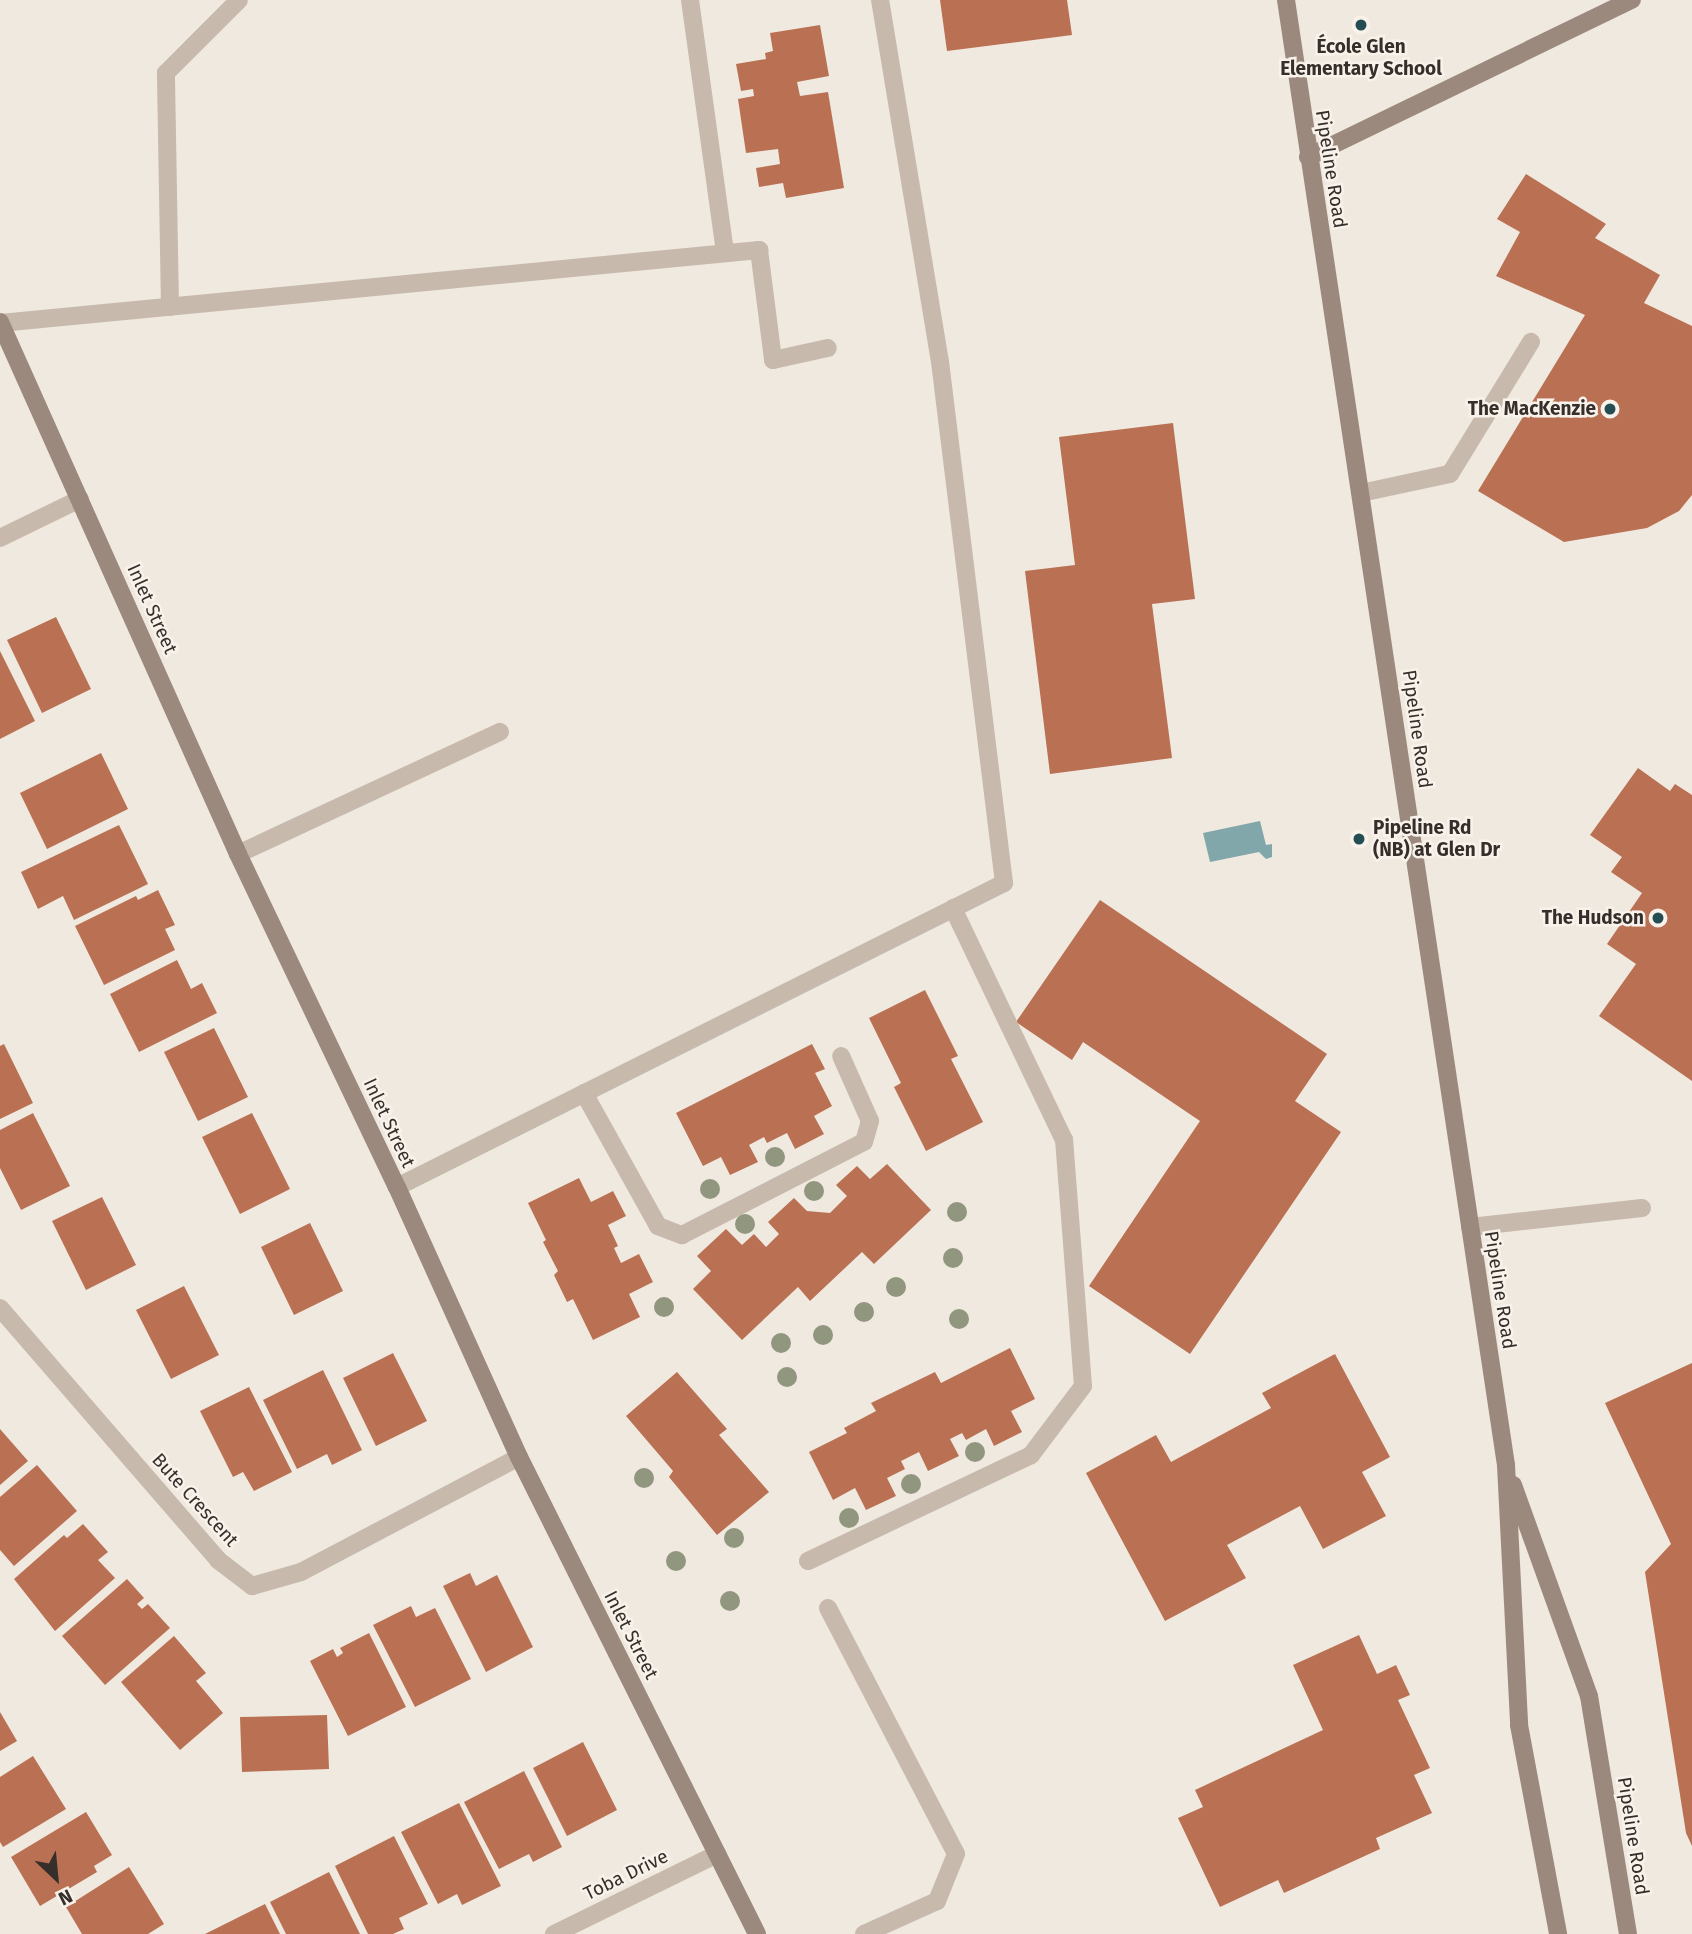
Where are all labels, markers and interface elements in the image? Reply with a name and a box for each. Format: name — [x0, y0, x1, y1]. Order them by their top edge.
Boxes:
marker: École Glen Elementary School — [1353, 17, 1369, 33]
place label: École Glen Elementary School — [1280, 36, 1442, 80]
street label: Pipeline Road — [1310, 108, 1352, 230]
place label: The MacKenzie — [1468, 398, 1596, 420]
marker: The MacKenzie — [1602, 401, 1618, 417]
street label: Inlet Street — [122, 561, 182, 657]
street label: Pipeline Road — [1397, 668, 1437, 790]
place label: Pipeline Rd (NB) at Glen Dr — [1373, 817, 1500, 861]
marker: Pipeline Rd (NB) at Glen Dr — [1351, 831, 1367, 847]
place label: The Hudson — [1542, 907, 1644, 929]
marker: The Hudson — [1650, 910, 1666, 926]
street label: Inlet Street — [358, 1075, 420, 1171]
street label: Pipeline Road — [1479, 1229, 1521, 1351]
street label: Bute Crescent — [147, 1449, 243, 1551]
street label: Inlet Street — [599, 1587, 663, 1683]
street label: Pipeline Road — [1612, 1775, 1654, 1897]
north arrow — [21, 1843, 91, 1913]
street label: Toba Drive — [580, 1845, 672, 1905]
text: N — [55, 1884, 76, 1910]

